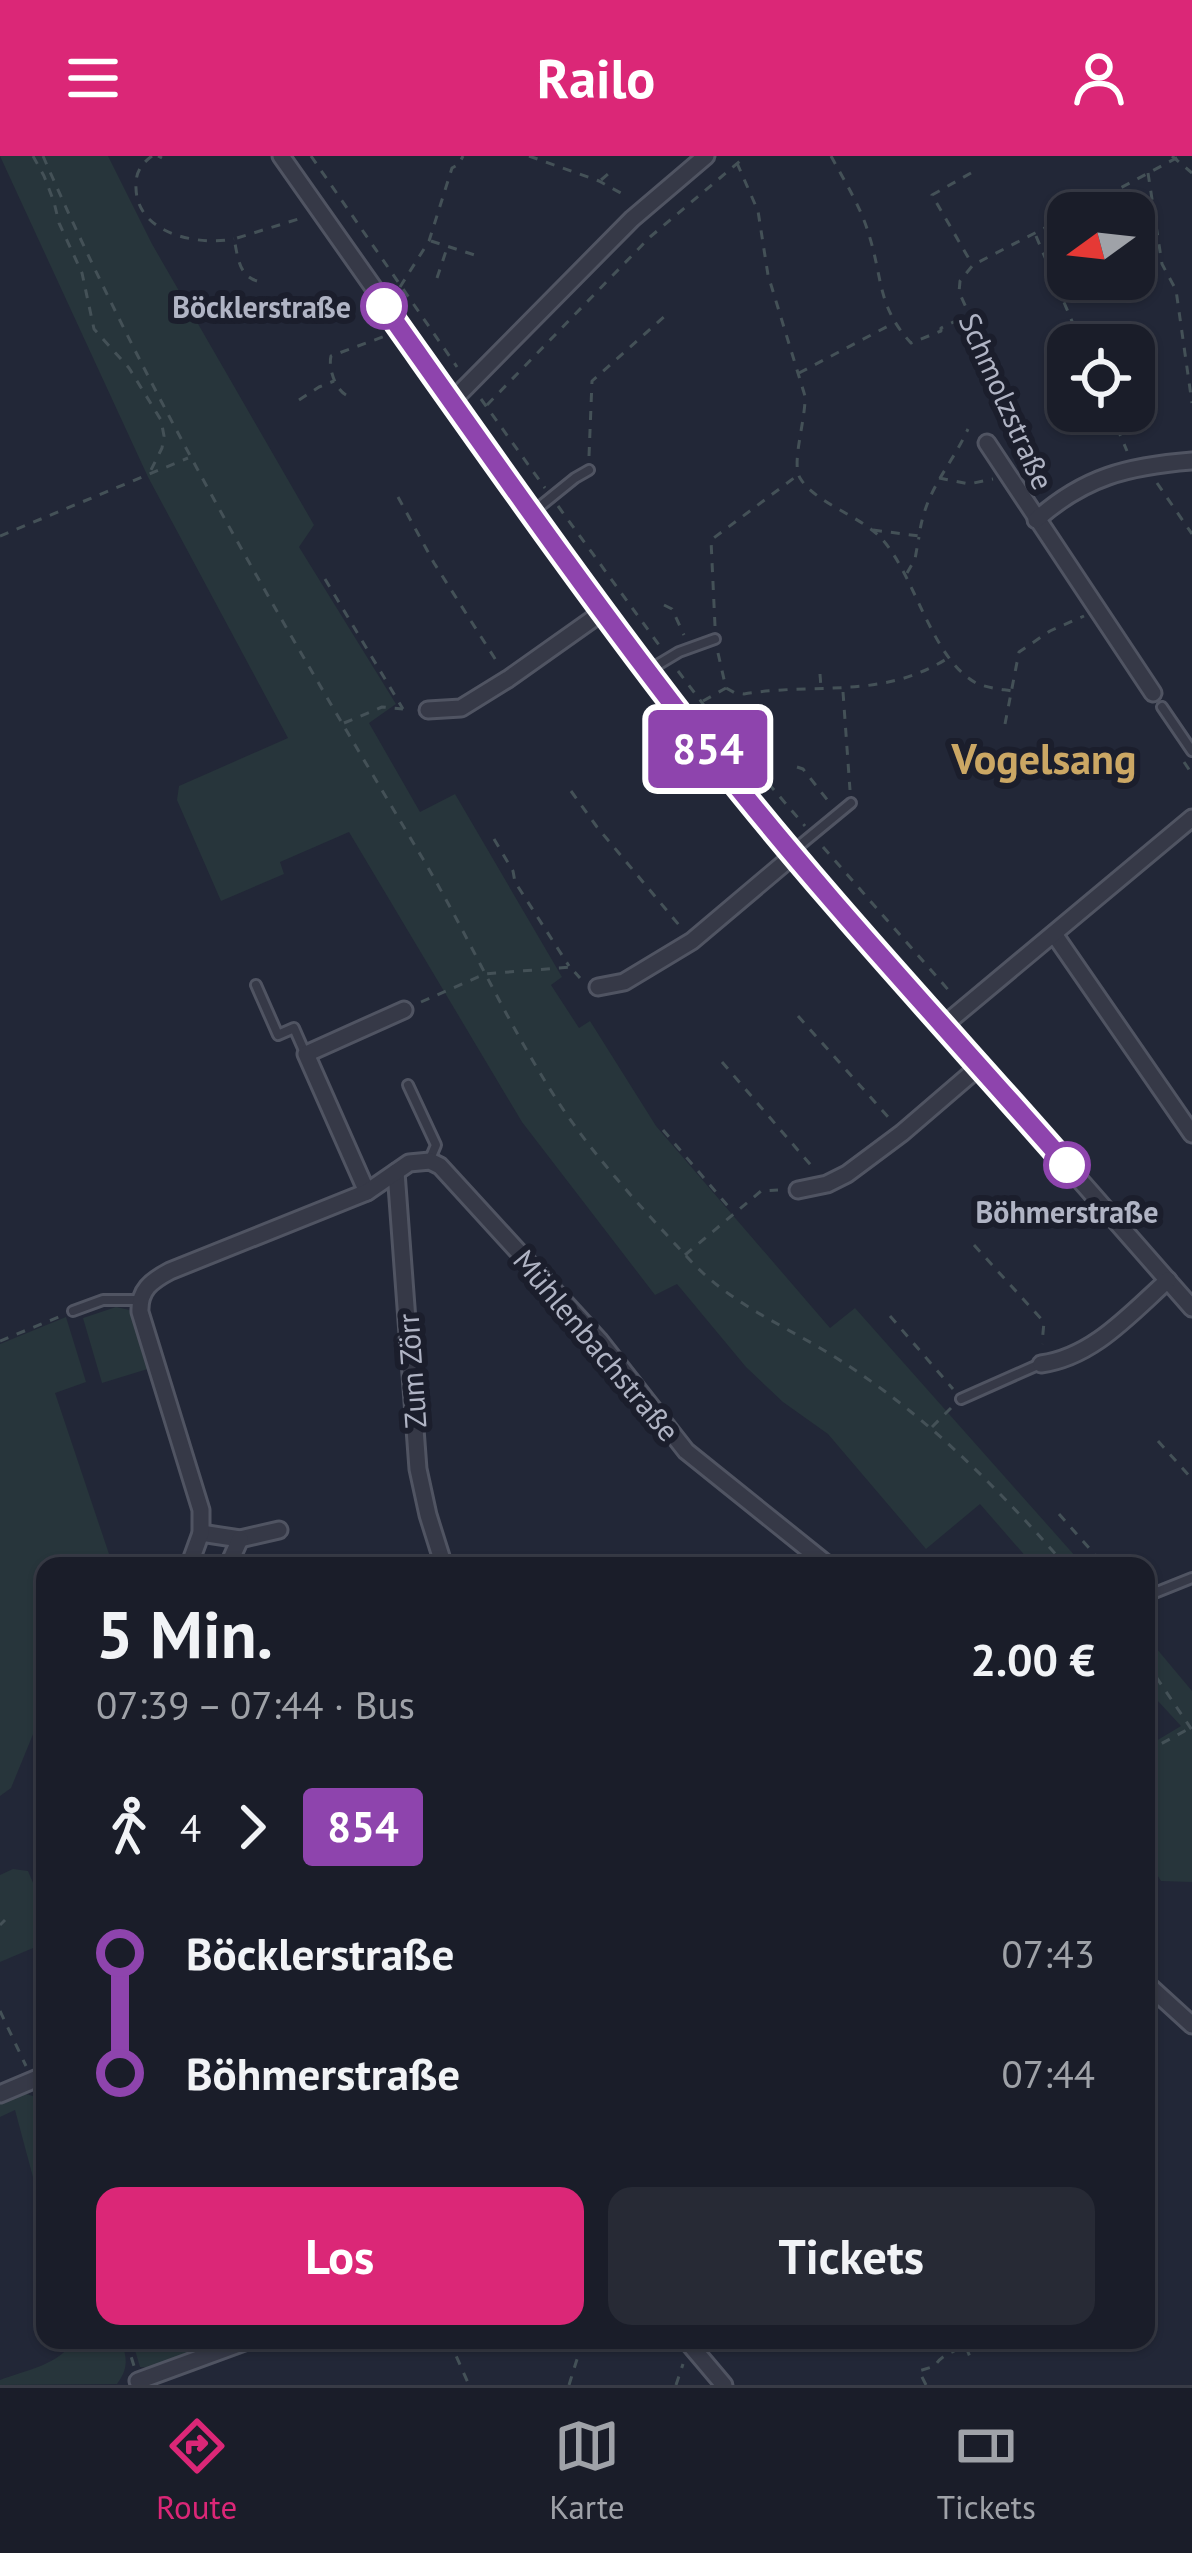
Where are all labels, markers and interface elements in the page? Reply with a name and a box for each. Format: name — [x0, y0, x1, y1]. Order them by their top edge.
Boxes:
text: Railo — [537, 43, 655, 113]
icon: menu — [60, 45, 126, 111]
icon: person — [1066, 45, 1132, 111]
north arrow — [1047, 192, 1155, 300]
map controls — [1047, 192, 1155, 432]
marker: Böcklerstraße — [362, 284, 406, 328]
place label: Böcklerstraße — [172, 287, 351, 326]
street label: Schmolzstraße — [951, 307, 1063, 495]
button: locate — [1047, 324, 1155, 432]
line badge: 854 — [639, 710, 777, 788]
text: 854 — [672, 721, 744, 776]
district label: Vogelsang — [951, 731, 1136, 786]
marker: Böhmerstraße — [1045, 1143, 1089, 1187]
place label: Böhmerstraße — [976, 1192, 1158, 1231]
street label: Mühlenbachstraße — [505, 1241, 689, 1449]
street label: Zum Zörr — [388, 1312, 434, 1430]
text: 5 Min. — [96, 1591, 273, 1676]
text: 2.00 € — [970, 1630, 1095, 1688]
text: 07:39 – 07:44 · Bus — [96, 1679, 415, 1730]
icon: walk — [96, 1794, 162, 1860]
icon: forward — [219, 1794, 285, 1860]
text: 854 — [327, 1799, 399, 1854]
text: 4 — [180, 1802, 201, 1853]
text: Böcklerstraße — [186, 1924, 454, 1982]
text: 07:43 — [1001, 1928, 1095, 1979]
text: Böhmerstraße — [186, 2044, 460, 2102]
text: 07:44 — [1001, 2048, 1095, 2099]
button: Los — [96, 2187, 584, 2325]
button: Tickets — [608, 2187, 1095, 2325]
tab: Route — [156, 2413, 237, 2528]
tab: Karte — [549, 2413, 625, 2528]
tab: Tickets — [937, 2413, 1036, 2528]

